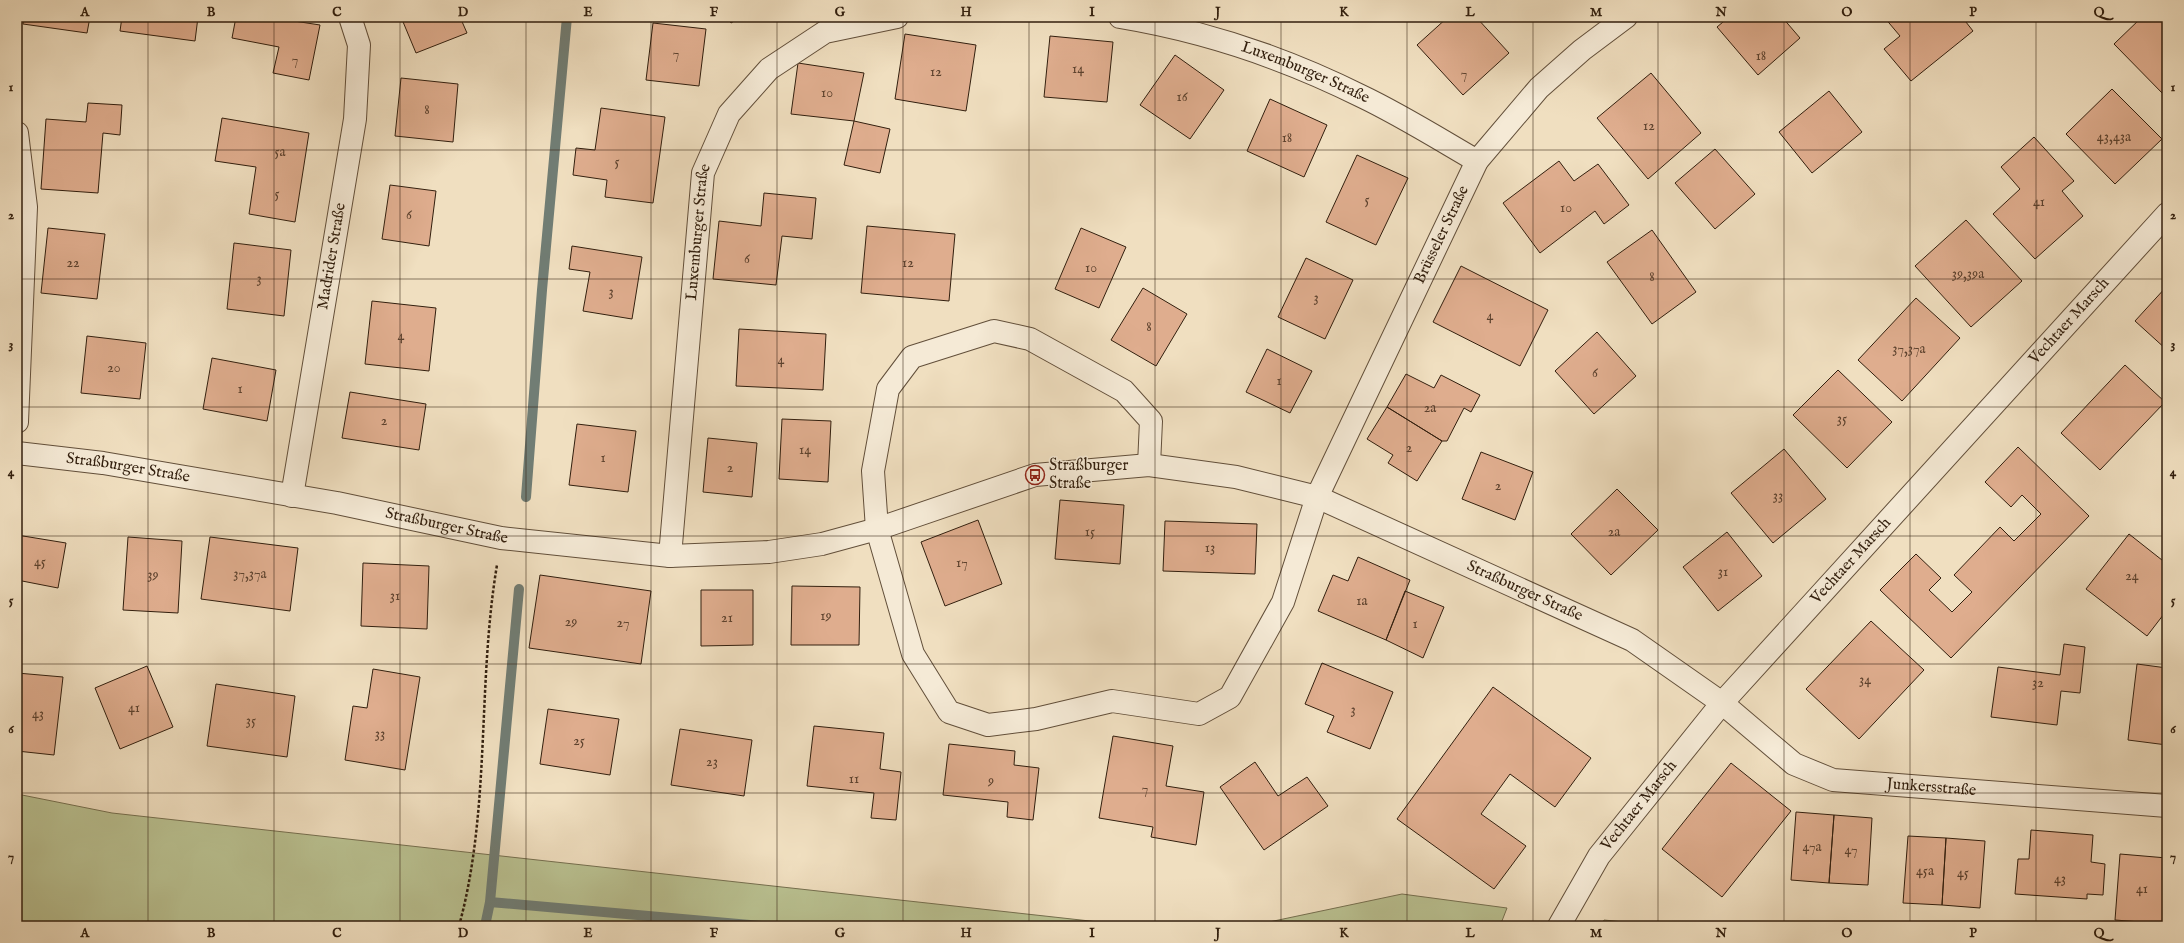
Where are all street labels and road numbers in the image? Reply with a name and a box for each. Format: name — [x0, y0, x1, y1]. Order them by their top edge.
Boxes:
street label: Luxemburger Straße — [1239, 37, 1373, 108]
street label: Luxemburger Straße — [682, 161, 716, 301]
street label: Brüsseler Straße — [1410, 182, 1474, 287]
street label: Madrider Straße — [313, 201, 351, 311]
street label: Vechtaer Marsch — [2024, 273, 2114, 370]
street label: Straßburger Straße — [65, 449, 191, 488]
street label: Straßburger Straße — [383, 504, 509, 549]
street label: Vechtaer Marsch — [1806, 513, 1896, 609]
street label: Straßburger Straße — [1464, 556, 1586, 626]
street label: Vechtaer Marsch — [1596, 756, 1682, 856]
street label: Junkersstraße — [1884, 774, 1977, 801]

